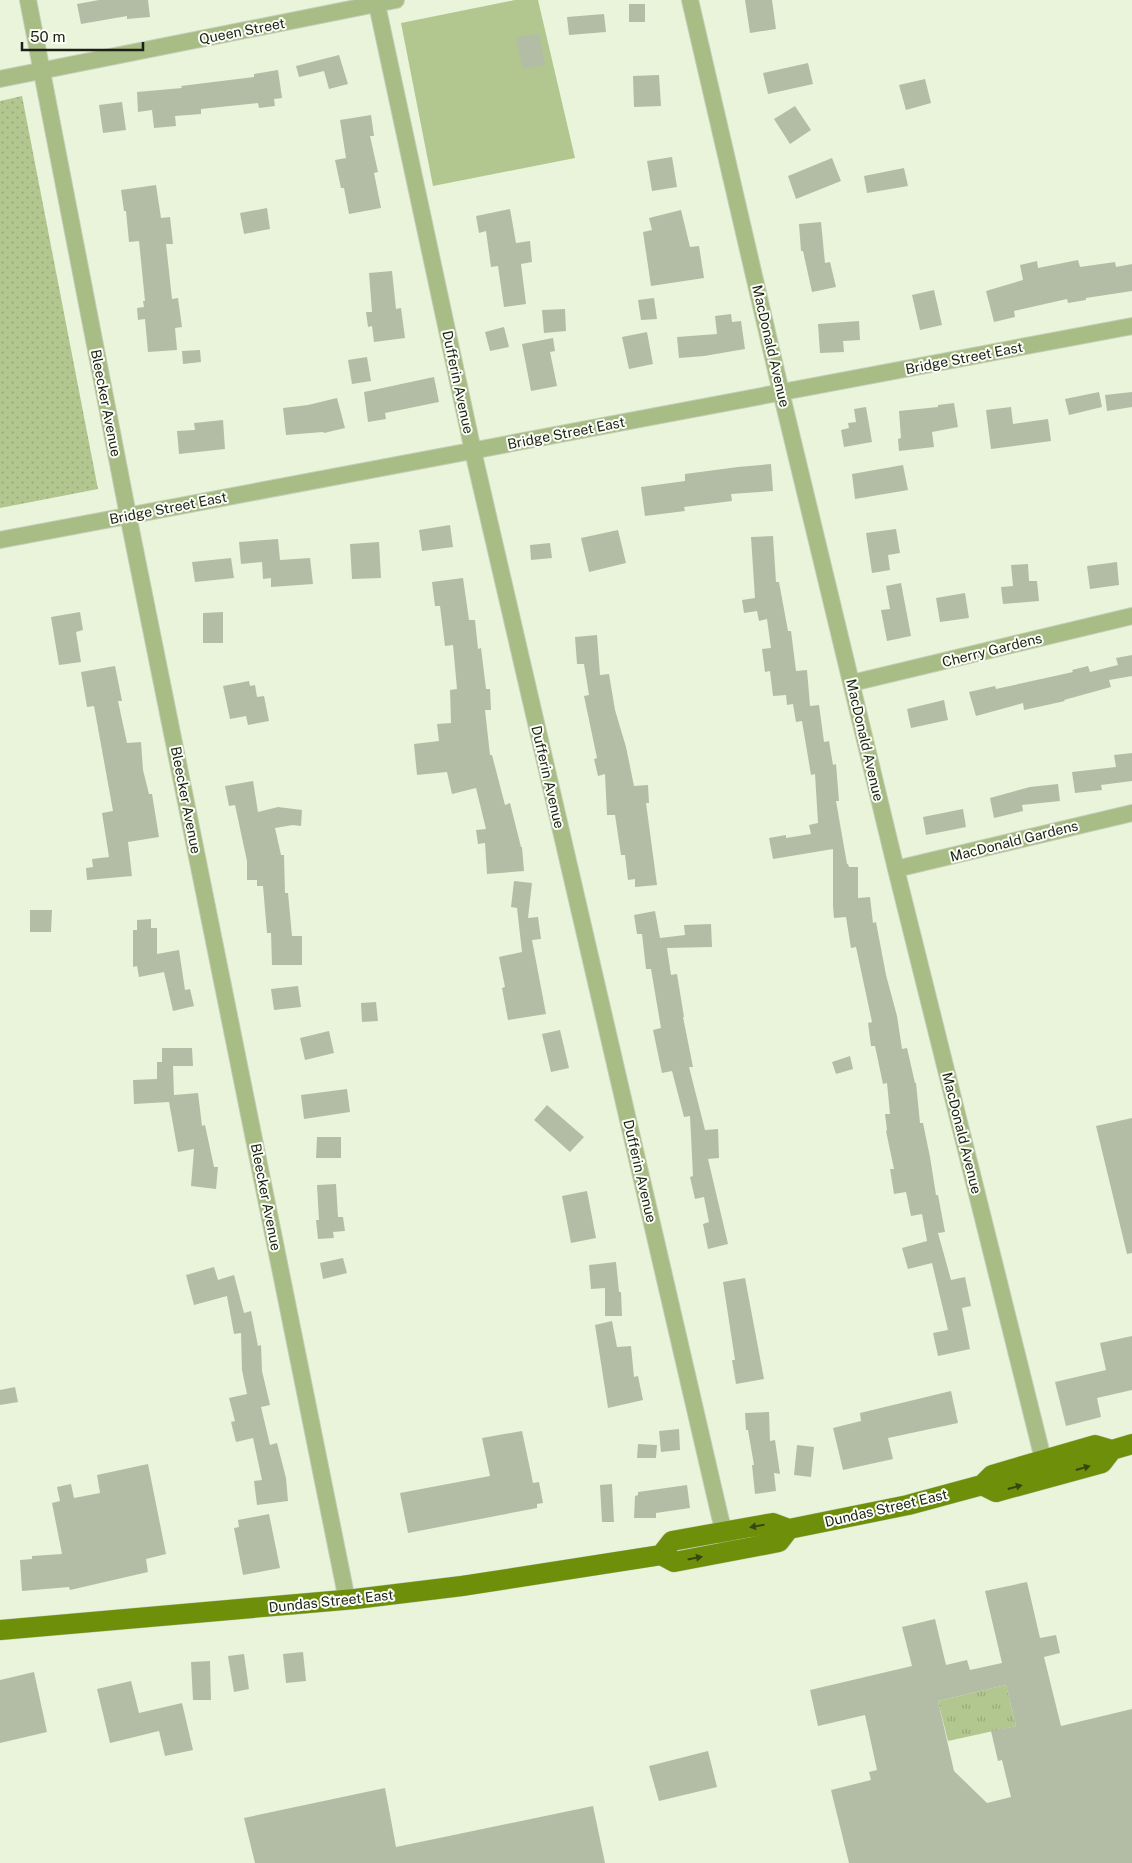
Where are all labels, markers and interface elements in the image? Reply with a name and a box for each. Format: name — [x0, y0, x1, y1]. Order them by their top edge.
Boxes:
street label: Queen Street — [198, 15, 286, 47]
scale bar — [22, 20, 144, 52]
text: 50 m — [30, 28, 65, 45]
street label: MacDonald Avenue — [749, 283, 793, 409]
street label: Dufferin Avenue — [439, 329, 477, 435]
street label: Bridge Street East — [904, 339, 1024, 377]
street label: Bleecker Avenue — [88, 348, 124, 458]
street label: Bridge Street East — [506, 414, 626, 452]
street label: Bridge Street East — [108, 489, 228, 527]
street label: Cherry Gardens — [940, 630, 1044, 670]
street label: MacDonald Avenue — [843, 677, 887, 803]
street label: Dufferin Avenue — [528, 724, 568, 830]
street label: Bleecker Avenue — [168, 745, 204, 855]
street label: MacDonald Gardens — [948, 817, 1080, 865]
street label: MacDonald Avenue — [939, 1071, 985, 1196]
street label: Dufferin Avenue — [620, 1118, 660, 1224]
street label: Bleecker Avenue — [248, 1142, 284, 1252]
one-way arrow — [1075, 1464, 1090, 1472]
one-way arrow — [1007, 1483, 1022, 1491]
street label: Dundas Street East — [823, 1486, 949, 1530]
one-way arrow — [748, 1522, 764, 1530]
one-way arrow — [687, 1554, 702, 1562]
street label: Dundas Street East — [268, 1586, 394, 1616]

